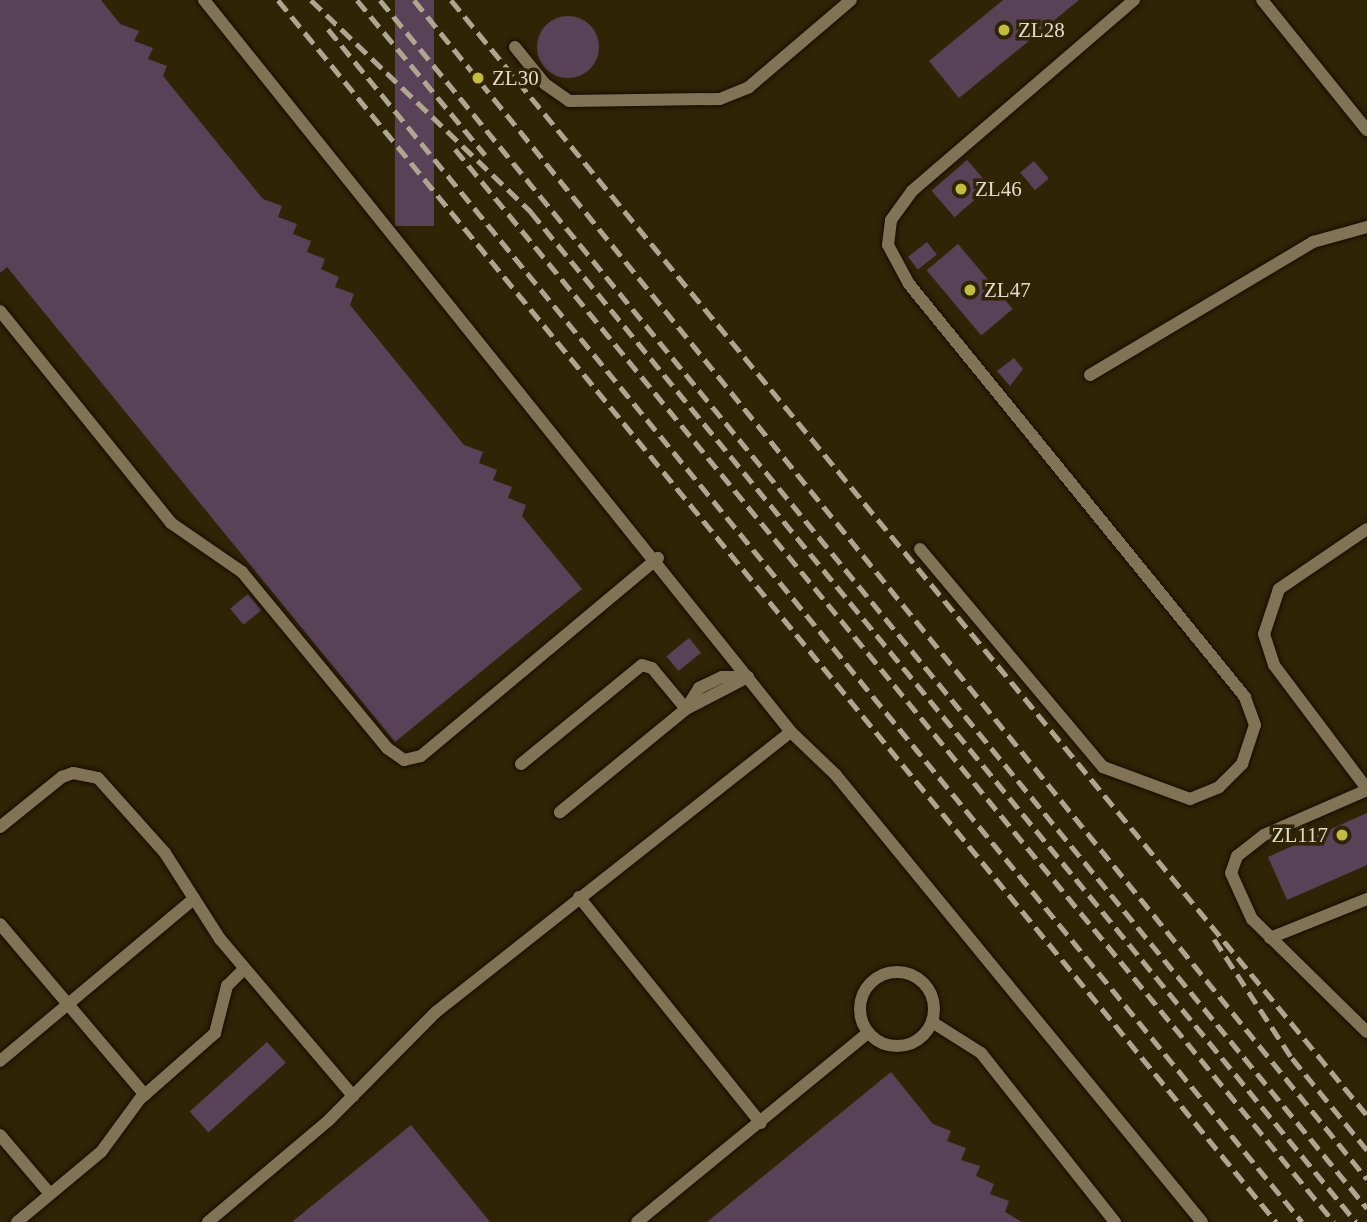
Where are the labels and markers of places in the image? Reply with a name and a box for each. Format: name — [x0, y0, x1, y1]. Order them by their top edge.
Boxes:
place label: ZL28 — [1018, 17, 1065, 43]
marker: ZL28 — [996, 22, 1012, 38]
place label: ZL30 — [492, 65, 539, 91]
marker: ZL30 — [470, 70, 486, 86]
place label: ZL46 — [975, 176, 1022, 202]
marker: ZL46 — [953, 181, 969, 197]
place label: ZL47 — [984, 277, 1031, 303]
marker: ZL47 — [962, 282, 978, 298]
place label: ZL117 — [1272, 822, 1328, 848]
marker: ZL117 — [1334, 827, 1350, 843]

